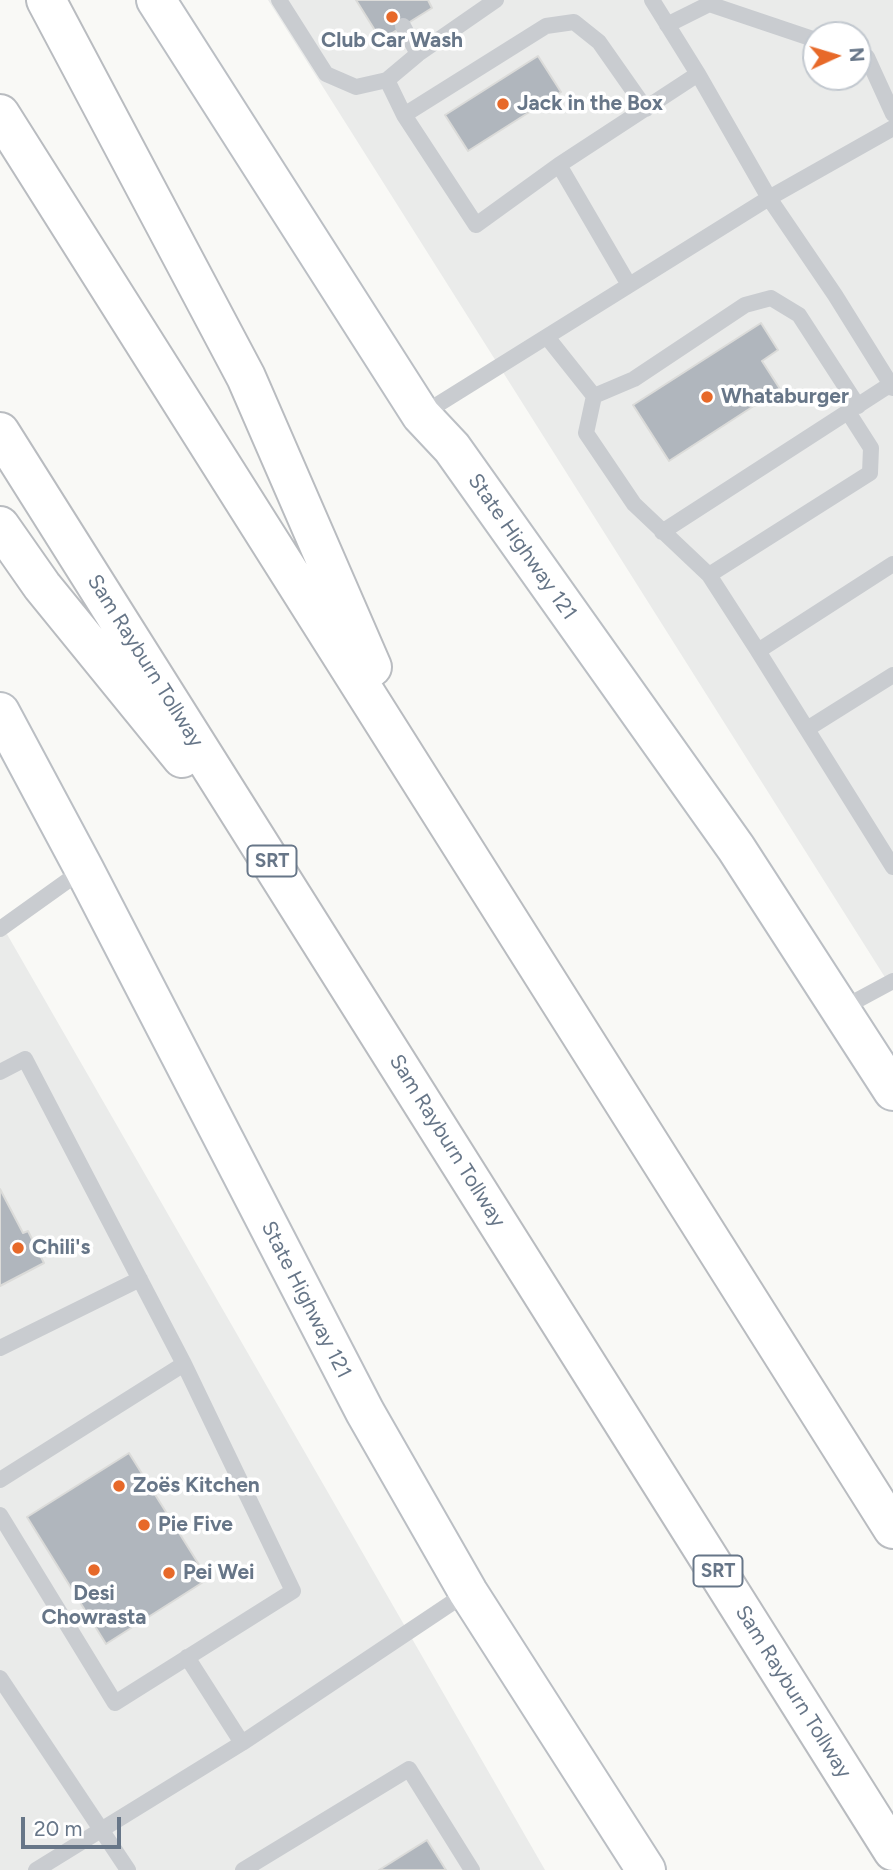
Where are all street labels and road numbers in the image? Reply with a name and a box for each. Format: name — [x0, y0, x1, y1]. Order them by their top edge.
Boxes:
street label: State Highway 121 — [462, 469, 582, 625]
street label: Sam Rayburn Tollway — [82, 570, 208, 752]
road number: SRT — [247, 846, 296, 876]
street label: Sam Rayburn Tollway — [384, 1050, 510, 1232]
street label: State Highway 121 — [256, 1217, 356, 1383]
road number: SRT — [694, 1555, 742, 1586]
street label: Sam Rayburn Tollway — [730, 1601, 856, 1783]

